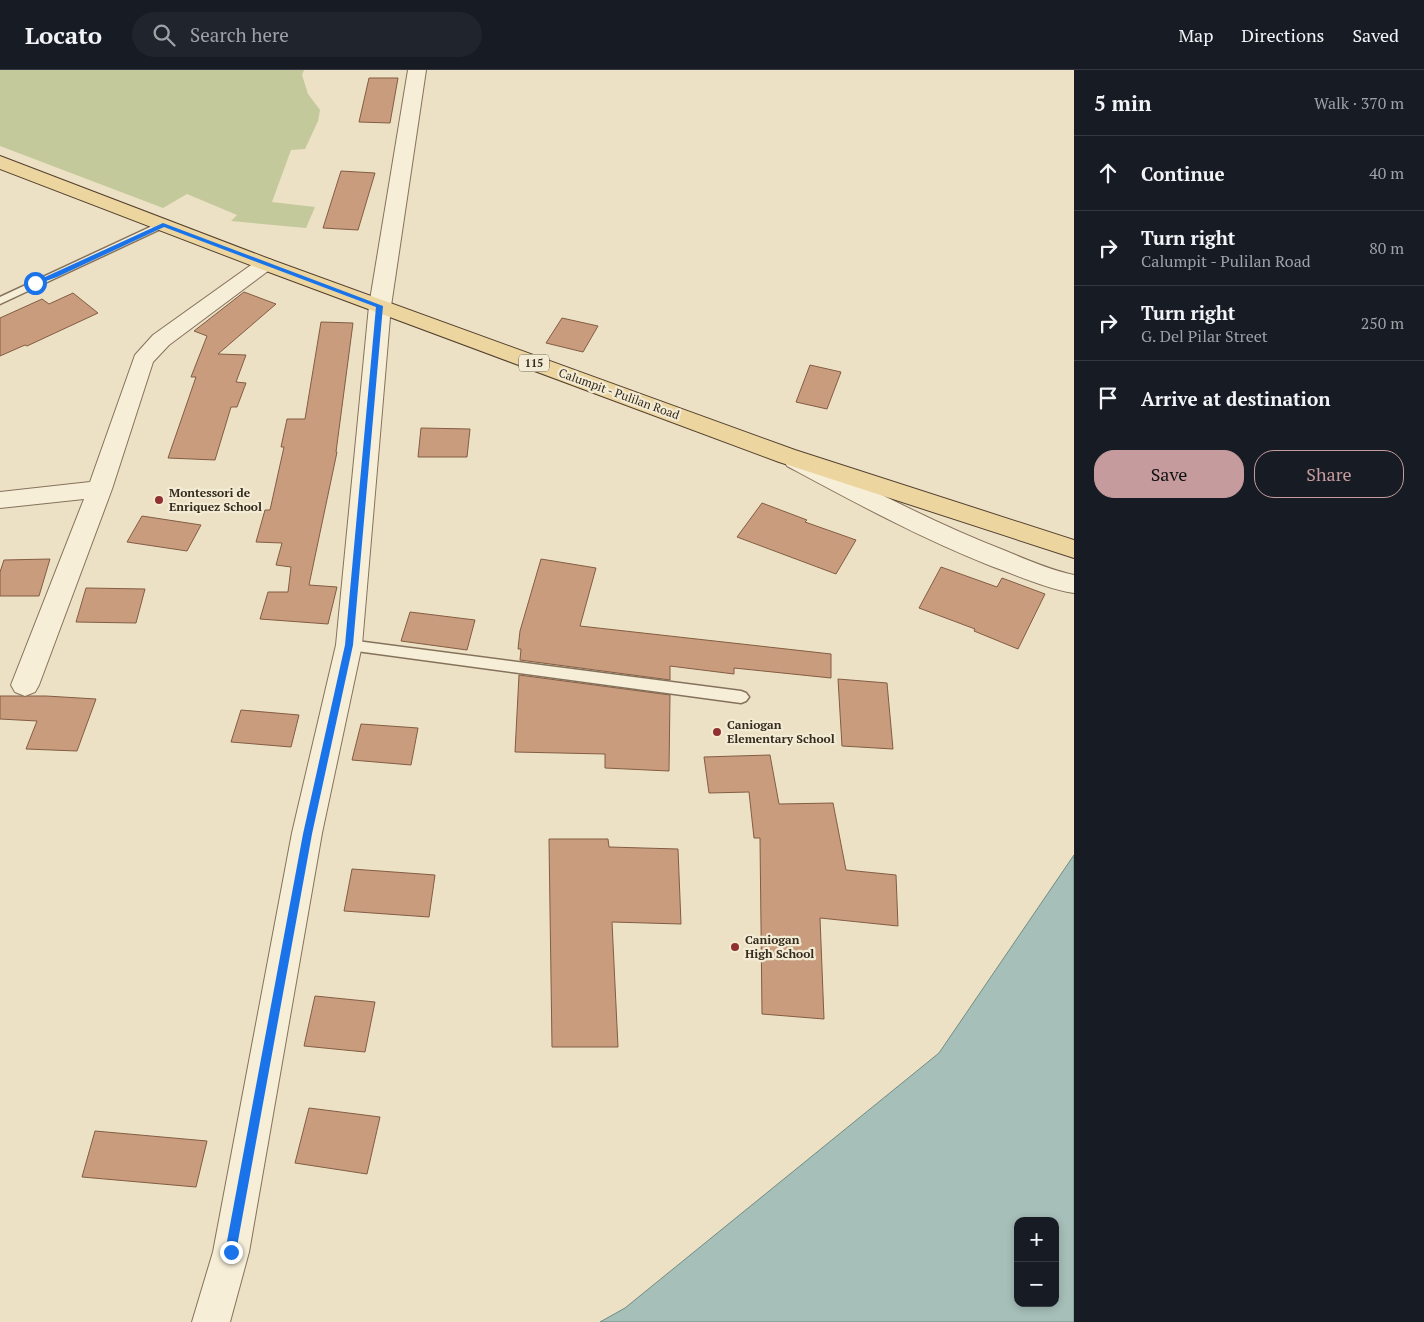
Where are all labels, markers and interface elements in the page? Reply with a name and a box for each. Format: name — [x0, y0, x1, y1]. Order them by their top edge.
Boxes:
search box — [132, 12, 482, 57]
text: Locato — [25, 19, 102, 51]
icon: search — [150, 21, 178, 49]
text: Search here — [190, 22, 289, 47]
text: Map — [1178, 23, 1213, 47]
text: Directions — [1241, 23, 1324, 47]
text: Saved — [1352, 23, 1399, 47]
text: 5 min — [1094, 89, 1151, 117]
text: Walk · 370 m — [1314, 92, 1404, 114]
icon: ahead — [1094, 159, 1122, 187]
text: Continue — [1141, 161, 1225, 186]
text: 40 m — [1369, 162, 1404, 184]
text: Turn right — [1141, 225, 1235, 250]
icon: right — [1094, 234, 1122, 262]
text: 80 m — [1369, 237, 1404, 259]
text: Calumpit - Pulilan Road — [1141, 250, 1311, 272]
route start — [24, 272, 47, 295]
text: Turn right — [1141, 300, 1235, 325]
icon: right — [1094, 309, 1122, 337]
text: 250 m — [1361, 312, 1404, 334]
text: G. Del Pilar Street — [1141, 325, 1268, 347]
road number: 115 — [519, 354, 549, 372]
street label: Calumpit - Pulilan Road — [557, 365, 682, 422]
icon: arrive — [1094, 384, 1122, 412]
text: Arrive at destination — [1141, 386, 1330, 411]
button: Save — [1094, 450, 1244, 498]
button: Share — [1254, 450, 1404, 498]
place label: Montessori de Enriquez School — [169, 485, 262, 514]
marker: Montessori de Enriquez School — [153, 494, 165, 506]
place label: Caniogan Elementary School — [727, 717, 835, 746]
marker: Caniogan Elementary School — [711, 726, 723, 738]
place label: Caniogan High School — [745, 932, 814, 961]
marker: Caniogan High School — [729, 941, 741, 953]
map controls — [1014, 1217, 1059, 1307]
button: + — [1014, 1217, 1059, 1262]
route end — [220, 1241, 243, 1264]
button: − — [1014, 1262, 1059, 1307]

